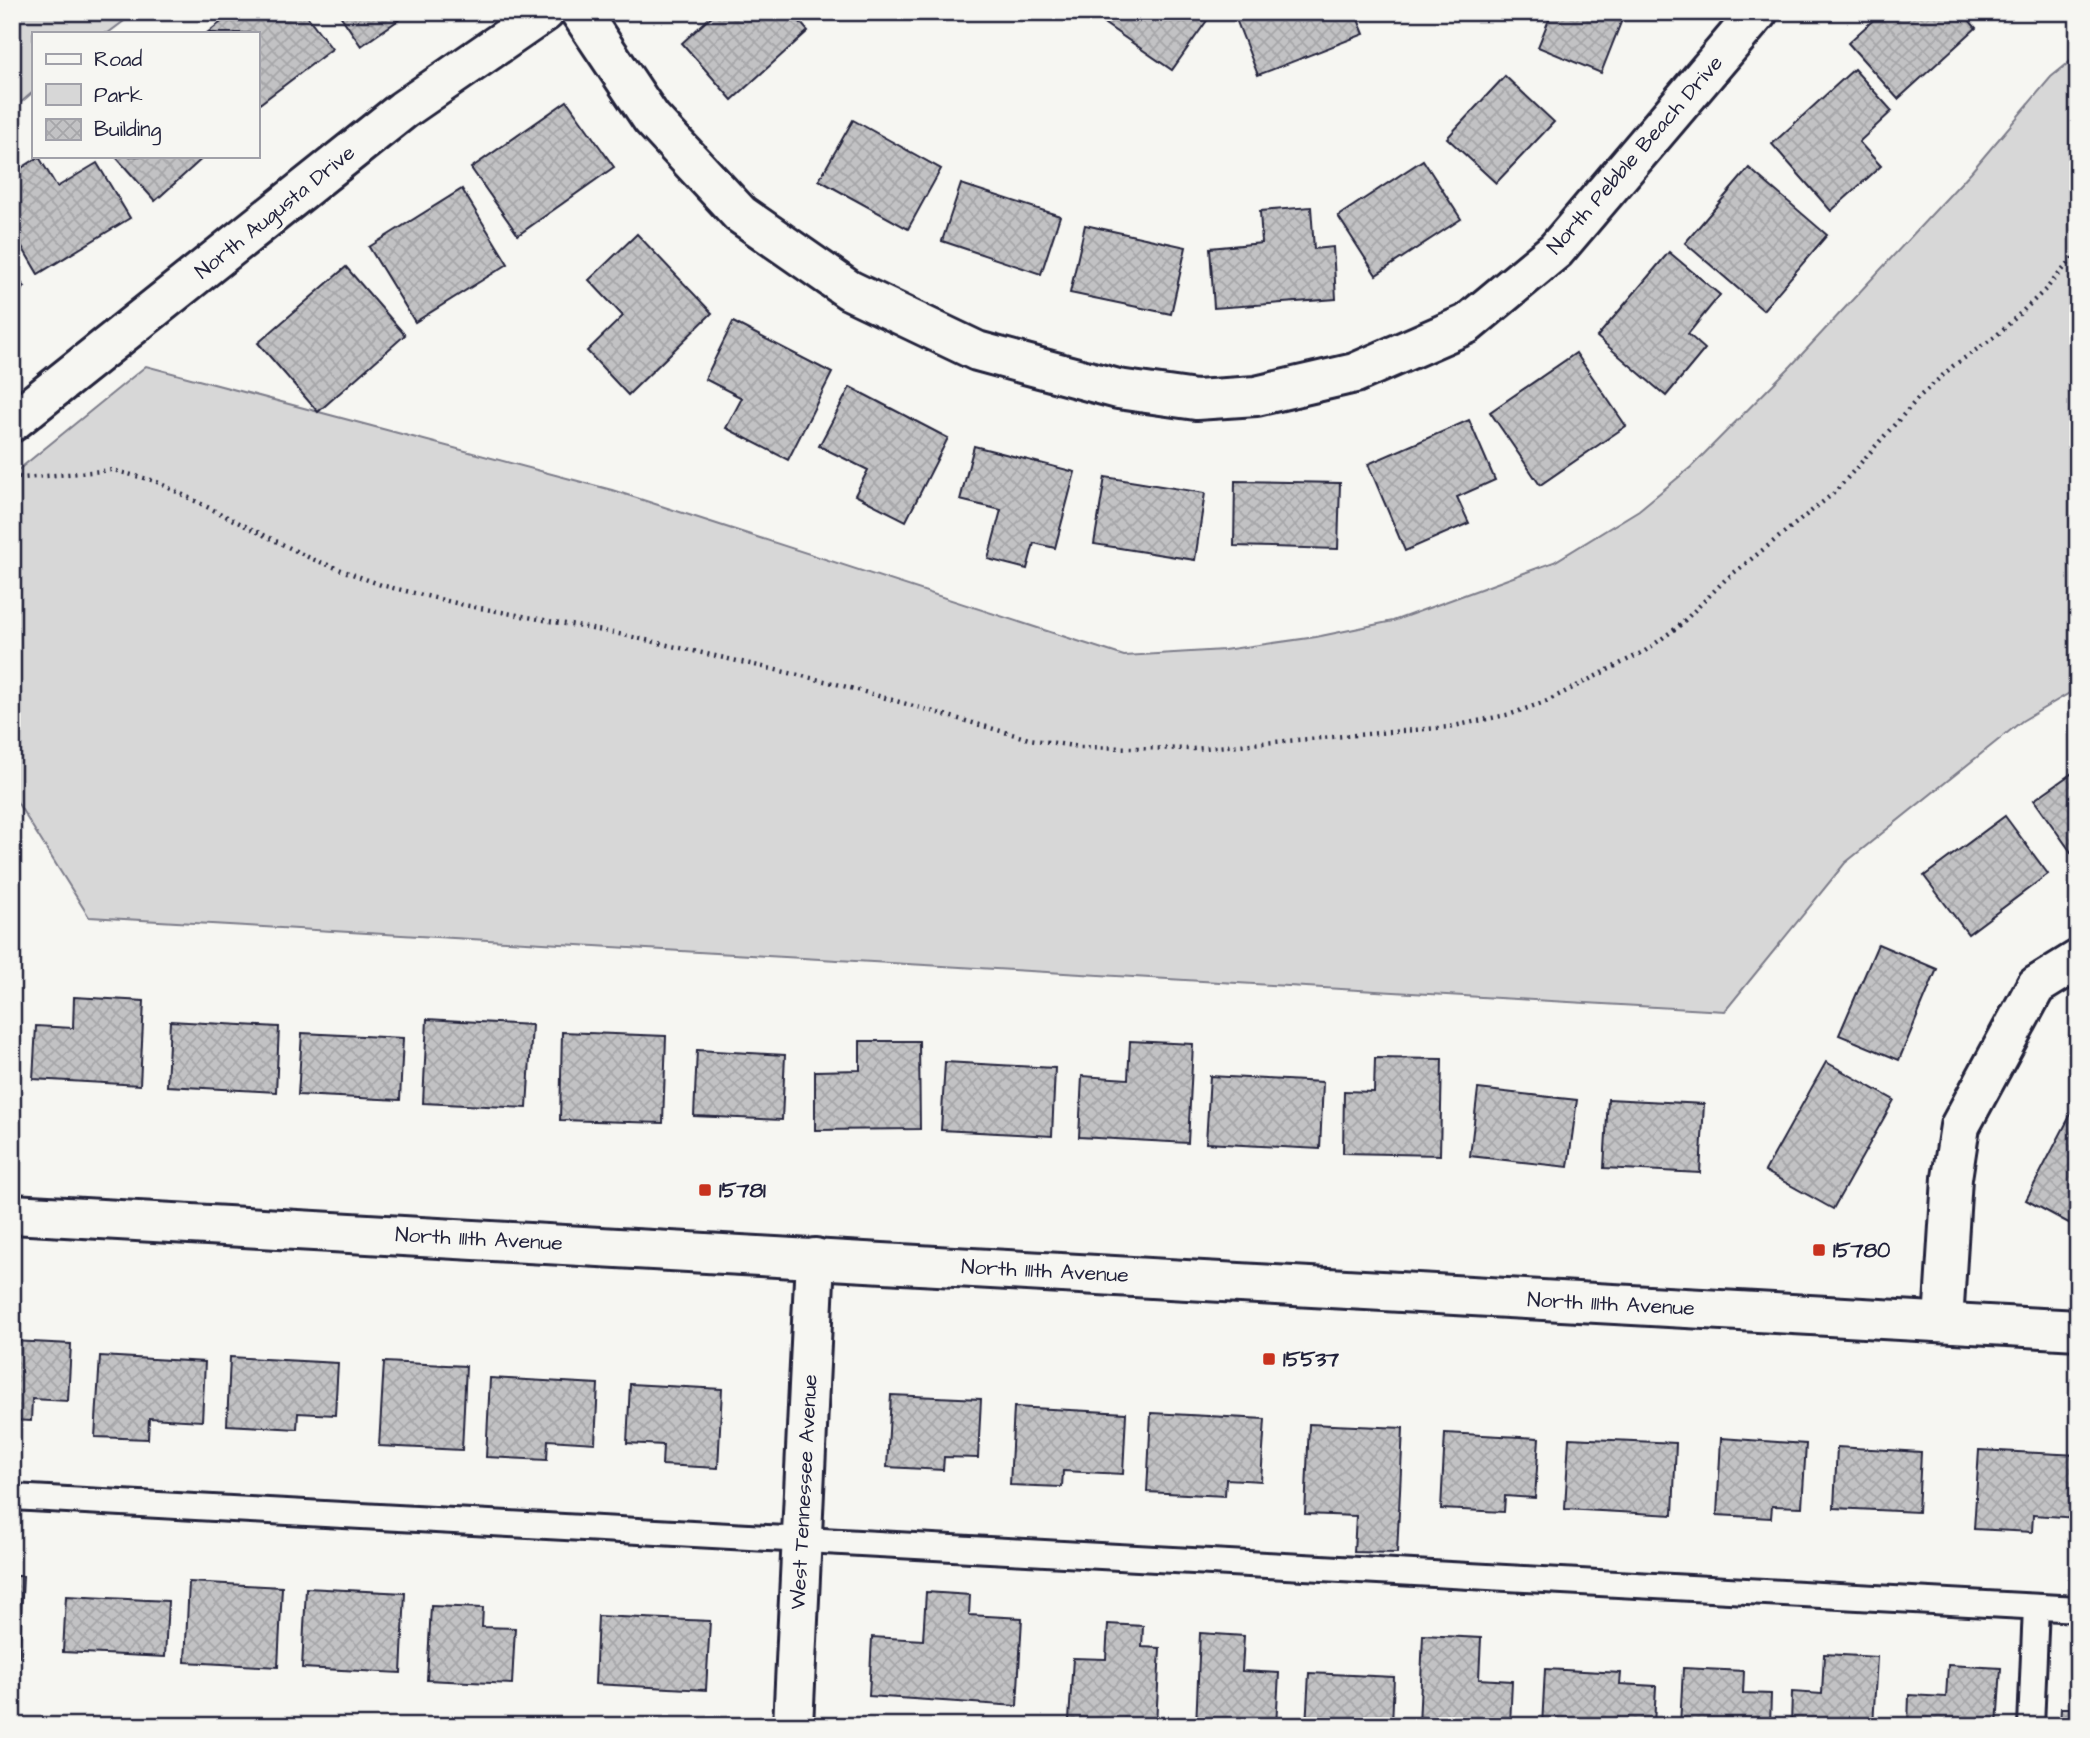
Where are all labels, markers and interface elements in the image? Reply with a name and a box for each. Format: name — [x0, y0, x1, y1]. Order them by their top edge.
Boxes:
legend — [32, 32, 259, 158]
text: Road — [94, 45, 142, 74]
street label: North Pebble Beach Drive — [1540, 49, 1730, 261]
text: Park — [94, 81, 143, 110]
text: Building — [94, 115, 162, 146]
street label: North Augusta Drive — [189, 138, 362, 287]
place label: 15781 — [719, 1176, 766, 1205]
marker: 15781 — [697, 1182, 713, 1198]
street label: North 111th Avenue — [395, 1220, 563, 1258]
place label: 15780 — [1833, 1236, 1890, 1265]
marker: 15780 — [1811, 1242, 1827, 1258]
street label: North 111th Avenue — [961, 1252, 1129, 1290]
street label: North 111th Avenue — [1527, 1285, 1695, 1323]
place label: 15537 — [1283, 1345, 1339, 1374]
marker: 15537 — [1261, 1351, 1277, 1367]
street label: West Tennessee Avenue — [783, 1373, 825, 1611]

